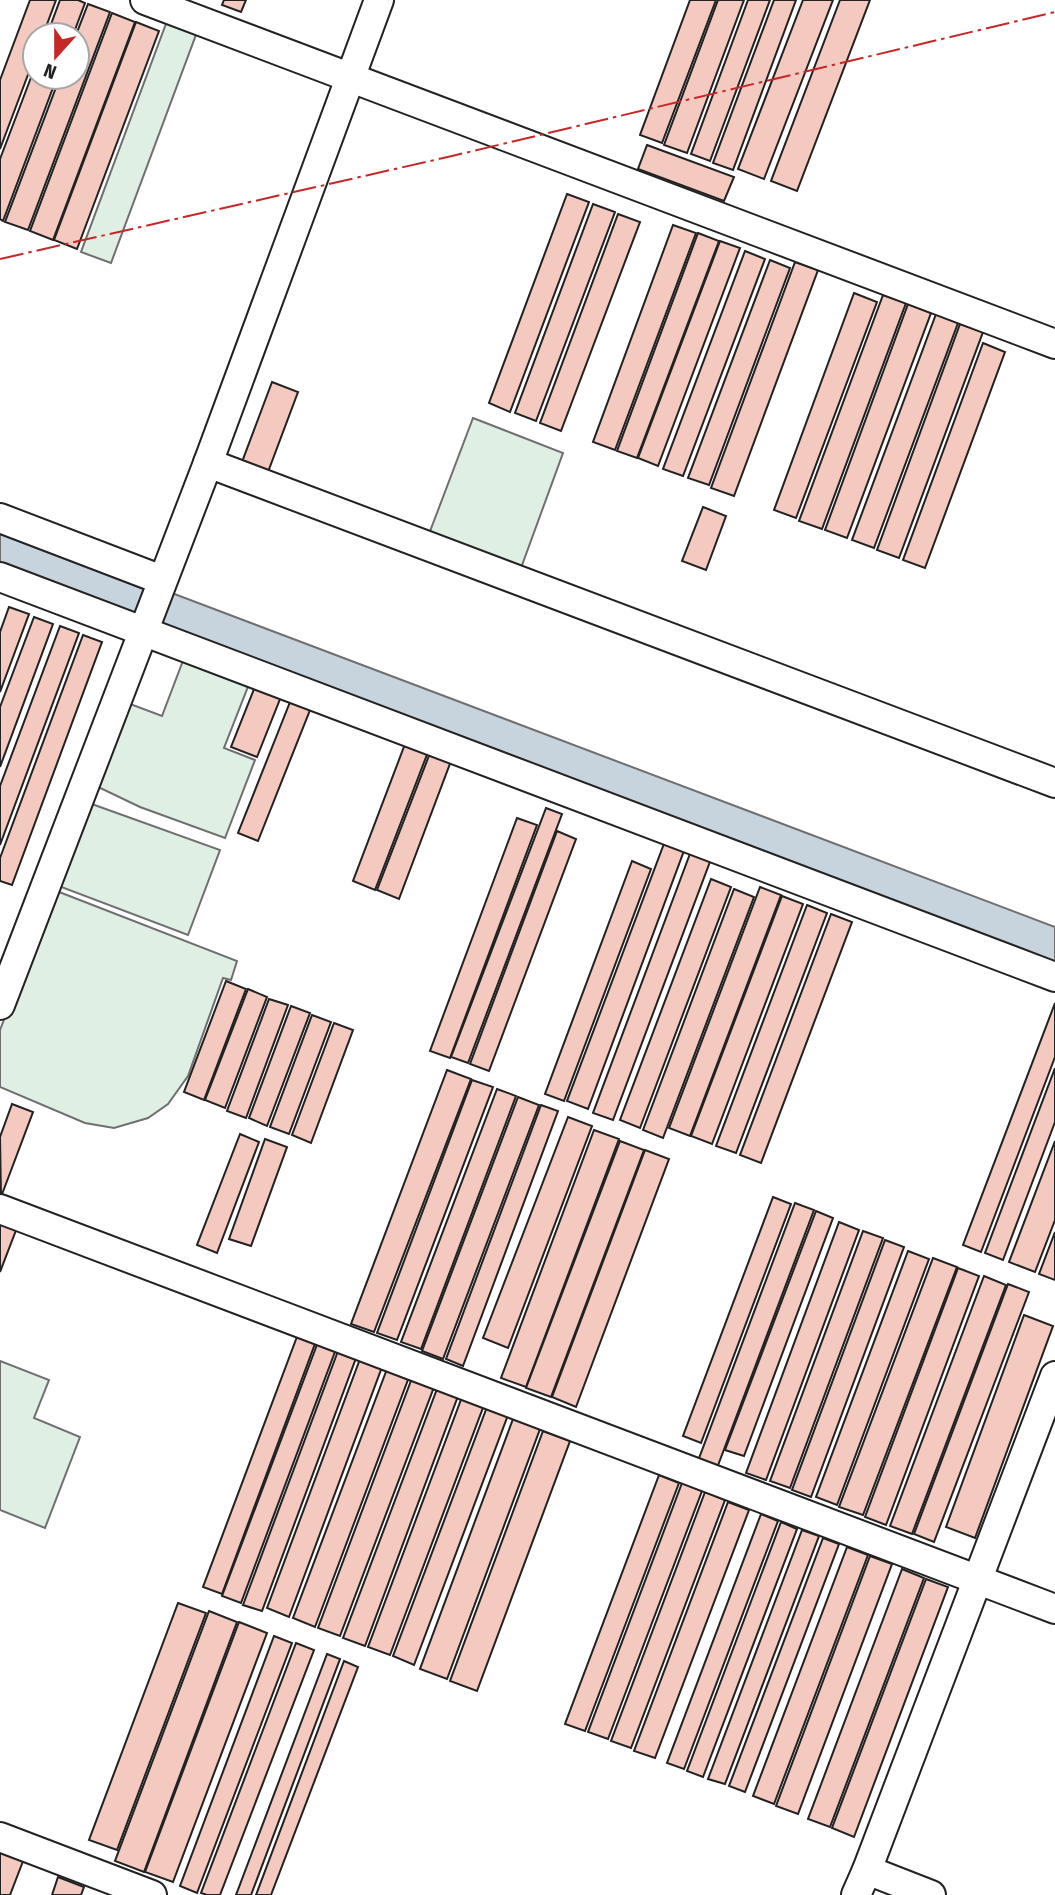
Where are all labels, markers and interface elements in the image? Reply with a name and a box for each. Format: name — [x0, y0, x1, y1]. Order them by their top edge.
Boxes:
north arrow — [21, 21, 91, 91]
text: N — [41, 59, 60, 84]

